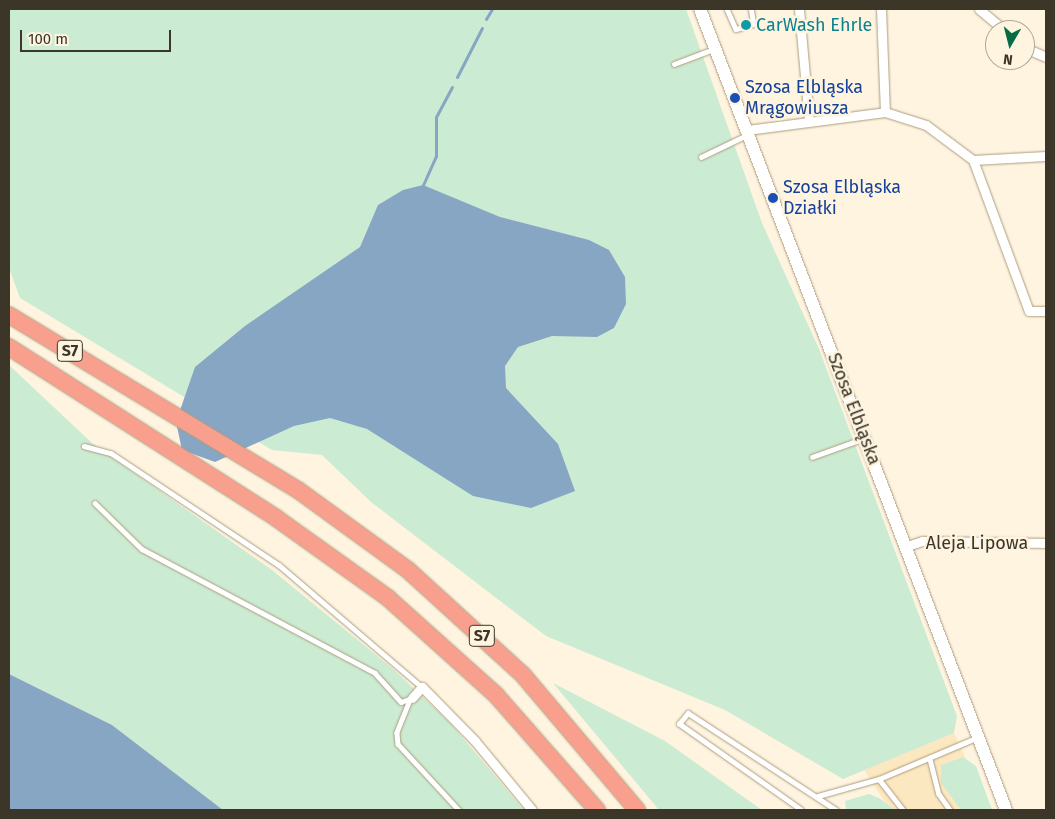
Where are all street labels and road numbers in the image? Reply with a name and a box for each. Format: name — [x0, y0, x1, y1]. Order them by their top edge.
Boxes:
road number: S7 — [56, 338, 84, 364]
street label: Szosa Elbląska — [823, 350, 885, 468]
street label: Aleja Lipowa — [926, 532, 1028, 554]
road number: S7 — [468, 622, 496, 650]

